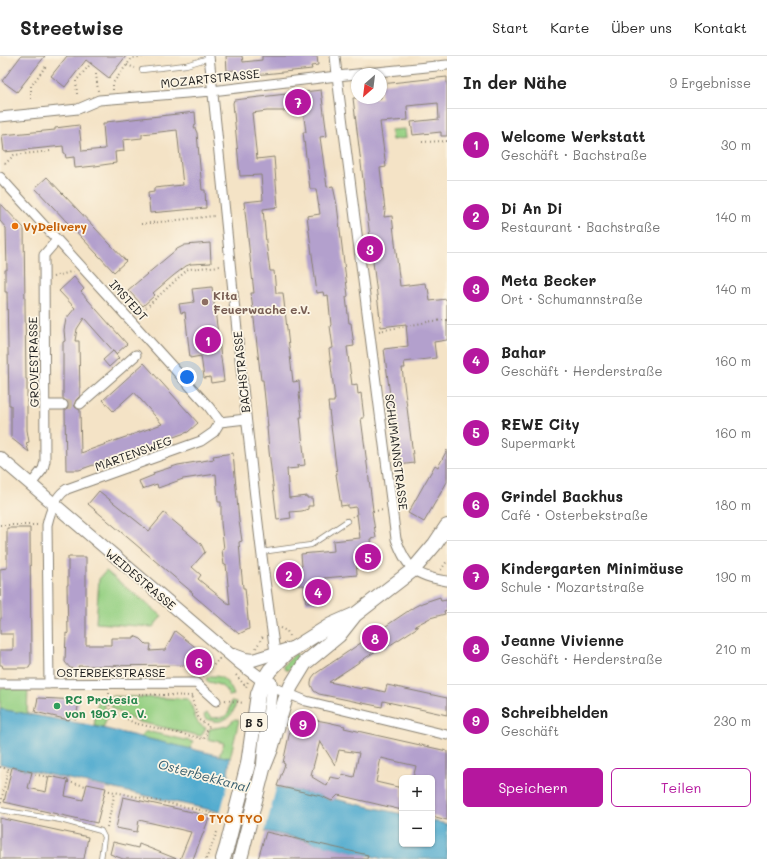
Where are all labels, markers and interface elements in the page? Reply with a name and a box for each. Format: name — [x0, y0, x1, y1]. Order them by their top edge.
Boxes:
text: Streetwise — [20, 15, 123, 40]
text: Start — [492, 18, 528, 37]
text: Karte — [550, 18, 589, 37]
text: Über uns — [611, 18, 672, 37]
text: Kontakt — [694, 18, 747, 37]
street label: MOZARTSTRASSE — [160, 65, 261, 91]
north arrow — [351, 68, 387, 104]
text: In der Nähe — [463, 71, 567, 93]
text: 9 Ergebnisse — [669, 74, 751, 91]
pin: 7 — [285, 87, 311, 117]
text: Welcome Werkstatt — [501, 126, 645, 146]
text: 1 — [473, 136, 479, 153]
text: 30 m — [721, 136, 751, 153]
text: Geschäft · Bachstraße — [501, 146, 647, 163]
text: Di An Di — [501, 198, 563, 218]
text: 2 — [472, 208, 480, 225]
text: 140 m — [715, 208, 751, 225]
place label: VyDelivery — [23, 218, 87, 234]
text: Restaurant · Bachstraße — [501, 218, 660, 235]
marker: VyDelivery — [10, 221, 20, 231]
pin: 3 — [357, 234, 383, 264]
text: Meta Becker — [501, 270, 596, 290]
street label: IMSTEDT — [106, 276, 152, 324]
text: 3 — [472, 280, 480, 297]
text: 140 m — [715, 280, 751, 297]
place label: Kita Feuerwache e.V. — [213, 287, 310, 317]
text: Ort · Schumannstraße — [501, 290, 643, 307]
marker: Kita Feuerwache e.V. — [200, 297, 210, 307]
street label: GROVESTRASSE — [24, 316, 42, 407]
pin: 1 — [195, 325, 221, 355]
street label: BACHSTRASSE — [229, 330, 253, 414]
text: Bahar — [501, 342, 546, 362]
text: 4 — [472, 352, 480, 369]
text: 160 m — [715, 352, 751, 369]
text: Geschäft · Herderstraße — [501, 362, 662, 379]
your location — [177, 367, 197, 387]
street label: SCHUMANNSTRASSE — [382, 393, 412, 511]
text: REWE City — [501, 414, 580, 434]
text: 5 — [472, 424, 480, 441]
text: 160 m — [715, 424, 751, 441]
street label: MARTENSWEG — [92, 432, 174, 474]
text: Supermarkt — [501, 434, 576, 451]
text: Grindel Backhus — [501, 486, 623, 506]
text: 6 — [472, 496, 480, 513]
text: 180 m — [715, 496, 751, 513]
text: Café · Osterbekstraße — [501, 506, 648, 523]
pin: 5 — [355, 542, 381, 572]
street label: WEIDESTRASSE — [102, 545, 180, 613]
text: Kindergarten Minimäuse — [501, 558, 683, 578]
pin: 2 — [276, 560, 302, 590]
text: 7 — [472, 568, 480, 585]
text: 190 m — [715, 568, 751, 585]
pin: 4 — [305, 577, 331, 607]
text: Schule · Mozartstraße — [501, 578, 644, 595]
pin: 8 — [362, 623, 388, 653]
text: Jeanne Vivienne — [501, 630, 624, 650]
text: 8 — [472, 640, 480, 657]
text: 210 m — [715, 640, 751, 657]
pin: 6 — [186, 647, 212, 677]
text: Geschäft · Herderstraße — [501, 650, 662, 667]
street label: OSTERBEKSTRASSE — [57, 664, 166, 680]
place label: RC Protesia von 1907 e. V. — [65, 691, 147, 721]
marker: RC Protesia von 1907 e. V. — [52, 701, 62, 711]
text: Schreibhelden — [501, 702, 608, 722]
pin: 9 — [290, 709, 316, 739]
text: 9 — [472, 712, 480, 729]
text: 230 m — [714, 712, 751, 729]
road number: B 5 — [241, 713, 267, 731]
text: Geschäft — [501, 722, 559, 739]
water label: Osterbekkanal — [157, 755, 252, 796]
button: Speichern — [463, 768, 603, 807]
button: Teilen — [611, 768, 751, 807]
map controls — [399, 775, 435, 847]
button: + — [399, 775, 435, 811]
place label: TYO TYO — [209, 810, 263, 826]
button: − — [399, 811, 435, 847]
marker: TYO TYO — [196, 813, 206, 823]

